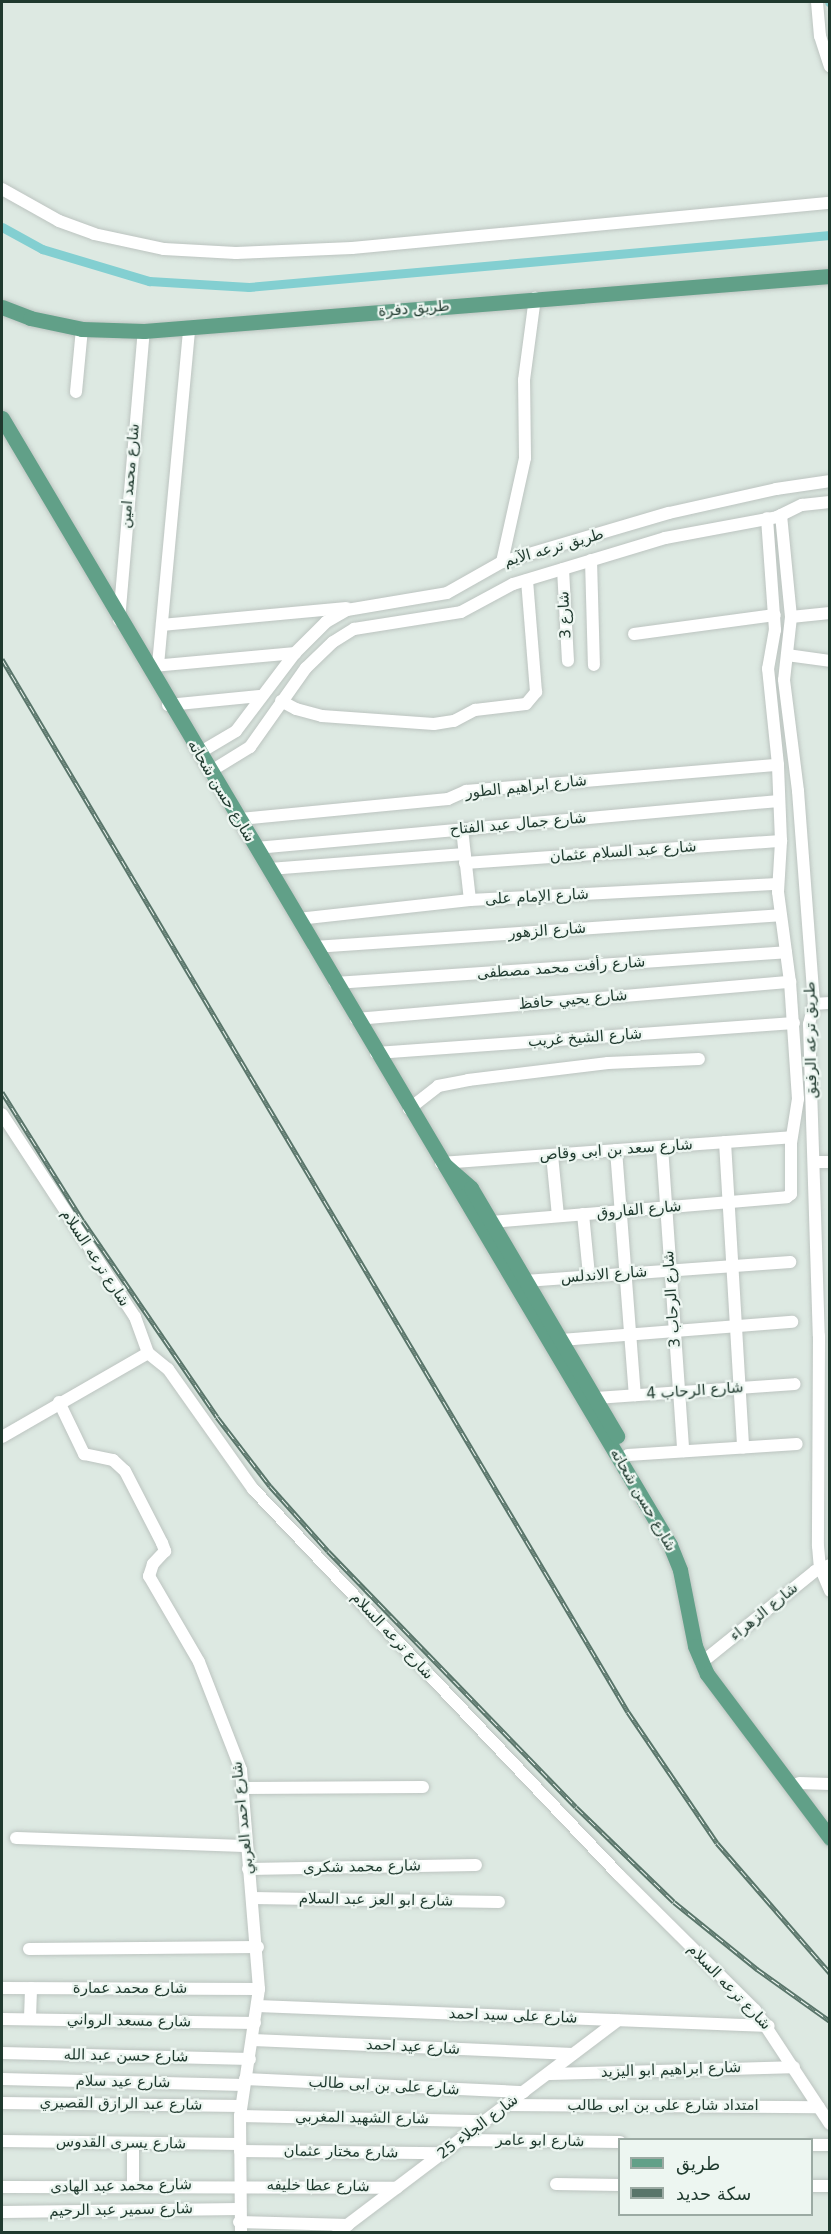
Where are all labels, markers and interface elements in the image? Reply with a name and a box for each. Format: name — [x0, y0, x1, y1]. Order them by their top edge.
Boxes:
street label: طريق دفرة — [378, 297, 450, 321]
street label: شارع محمد امين — [116, 423, 144, 529]
street label: طريق ترعه الآيم — [502, 525, 606, 571]
street label: شارع 3 — [555, 591, 575, 639]
street label: شارع حسن شحاته — [183, 737, 259, 845]
street label: شارع ابراهيم الطور — [464, 772, 588, 802]
street label: شارع جمال عبد الفتاح — [449, 809, 587, 839]
street label: شارع عبد السلام عثمان — [549, 838, 697, 866]
street label: شارع الإمام على — [485, 885, 589, 909]
street label: شارع الزهور — [507, 919, 587, 943]
street label: شارع رأفت محمد مصطفى — [476, 953, 646, 983]
street label: طريق ترعه الرفيق — [801, 981, 821, 1099]
street label: شارع يحيي حافظ — [518, 986, 628, 1014]
street label: شارع الشيخ غريب — [527, 1025, 643, 1051]
street label: شارع سعد بن ابى وقاص — [539, 1136, 693, 1164]
street label: شارع الفاروق — [596, 1197, 682, 1223]
street label: شارع ترعه السلام — [57, 1206, 133, 1310]
street label: شارع الرحاب 3 — [660, 1250, 684, 1348]
street label: شارع الاندلس — [560, 1263, 648, 1287]
street label: شارع الرحاب 4 — [646, 1379, 744, 1403]
street label: شارع حسن شحاته — [606, 1445, 680, 1555]
street label: شارع الزهراء — [726, 1579, 802, 1645]
street label: شارع ترعه السلام — [347, 1589, 437, 1683]
street label: شارع احمد العربي — [228, 1760, 258, 1876]
street label: شارع محمد شكرى — [303, 1857, 421, 1877]
street label: شارع ابو العز عبد السلام — [299, 1890, 453, 1910]
street label: شارع ترعه السلام — [683, 1940, 775, 2034]
street label: شارع محمد عمارة — [73, 1980, 187, 1998]
street label: شارع على سيد احمد — [448, 2005, 578, 2027]
street label: شارع مسعد الرواني — [67, 2011, 191, 2031]
street label: شارع عيد احمد — [365, 2036, 461, 2058]
street label: شارع حسن عبد الله — [63, 2046, 189, 2066]
street label: شارع ابراهيم ابو اليزيد — [600, 2059, 742, 2081]
street label: شارع عيد سلام — [75, 2072, 171, 2092]
street label: شارع على بن ابى طالب — [308, 2073, 460, 2099]
street label: شارع الجلاء 25 — [434, 2091, 522, 2163]
street label: شارع عبد الرازق القصيري — [39, 2094, 203, 2114]
street label: امتداد شارع على بن ابى طالب — [567, 2097, 759, 2115]
street label: شارع الشهيد المغربي — [295, 2108, 429, 2128]
street label: شارع ابو عامر — [495, 2131, 585, 2151]
street label: شارع يسرى القدوس — [56, 2133, 186, 2153]
legend — [618, 2138, 813, 2216]
street label: شارع مختار عثمان — [284, 2142, 398, 2162]
text: طريق — [676, 2153, 720, 2174]
street label: شارع محمد عبد الهادى — [50, 2176, 192, 2196]
street label: شارع عطا خليفه — [266, 2176, 370, 2196]
text: سكة حديد — [676, 2183, 751, 2204]
street label: شارع سمير عبد الرحيم — [49, 2200, 193, 2220]

